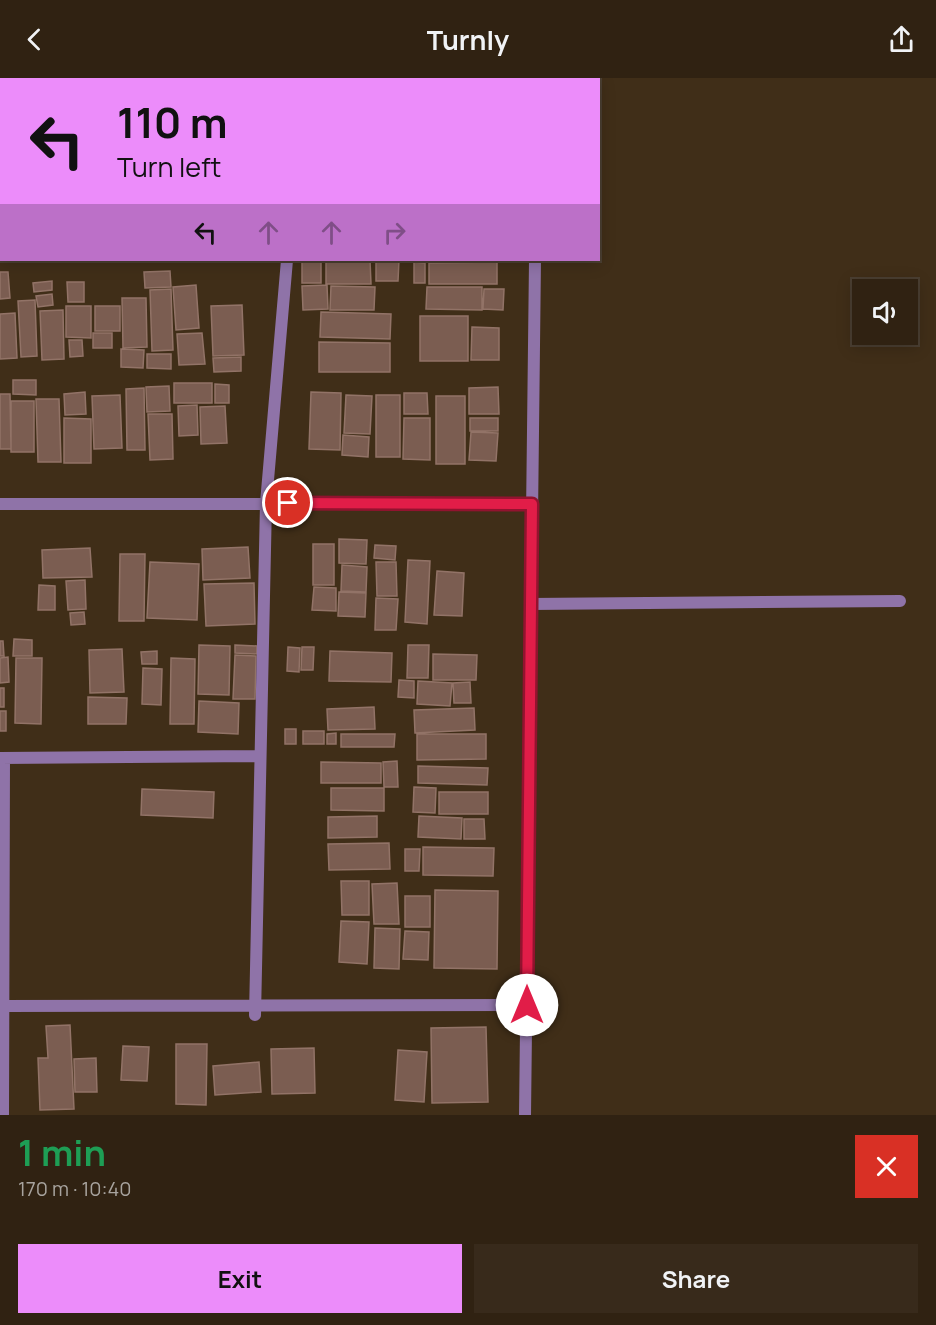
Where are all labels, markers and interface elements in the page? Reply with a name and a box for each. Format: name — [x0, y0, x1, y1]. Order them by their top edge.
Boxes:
text: Turnly — [427, 21, 509, 58]
icon: back — [18, 23, 51, 56]
icon: share — [885, 23, 918, 56]
text: 110 m — [117, 93, 228, 151]
icon: left — [18, 102, 96, 180]
text: Turn left — [117, 148, 221, 185]
icon: left — [189, 216, 222, 249]
icon: ahead — [252, 216, 285, 249]
icon: ahead — [315, 216, 348, 249]
icon: right — [378, 216, 411, 249]
map controls — [852, 279, 918, 345]
button: sound — [852, 279, 918, 345]
pin — [262, 477, 313, 528]
icon: arrive — [271, 486, 304, 519]
position arrow — [495, 973, 559, 1037]
text: 1 min — [18, 1128, 106, 1177]
button: close — [855, 1135, 918, 1198]
text: 170 m · 10:40 — [18, 1175, 132, 1202]
button: Exit — [18, 1244, 462, 1313]
button: Share — [474, 1244, 918, 1313]

